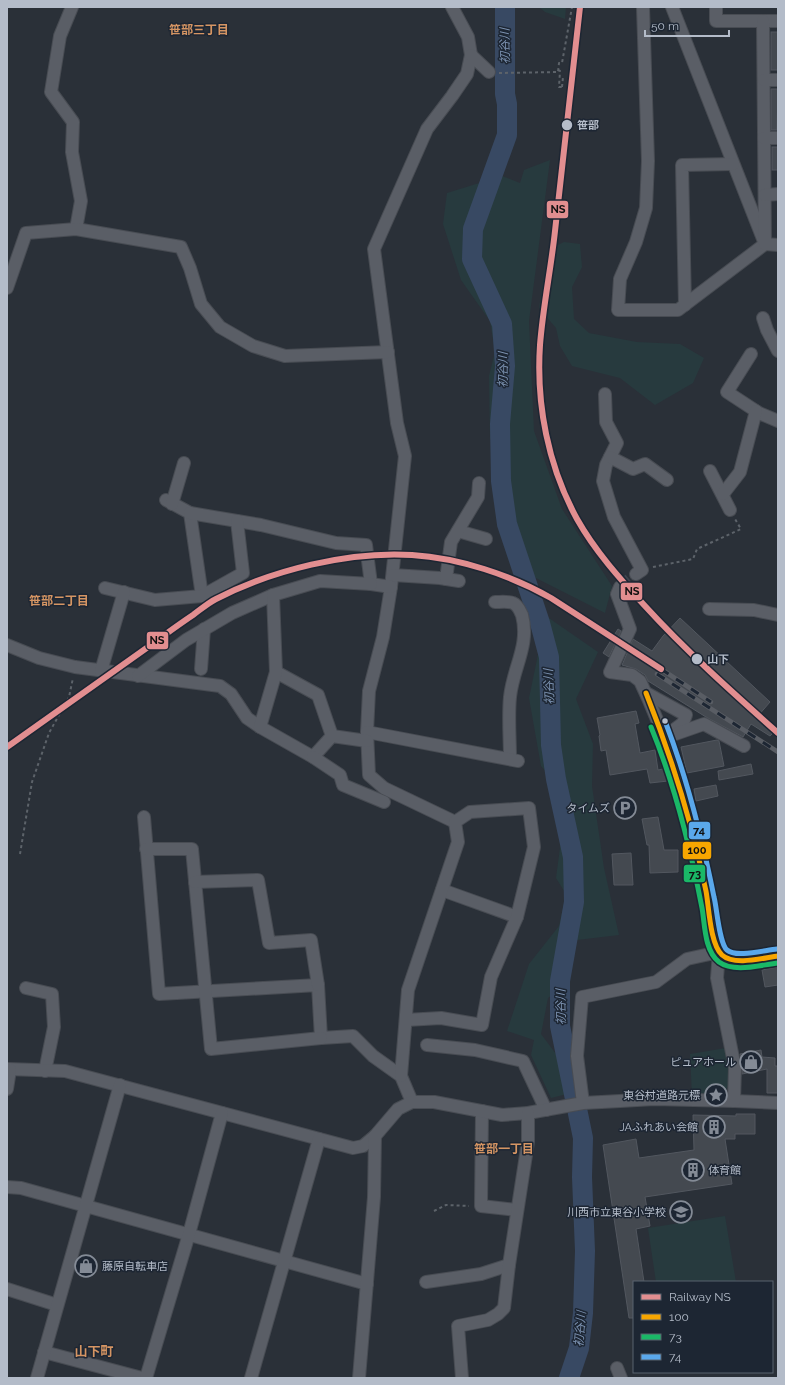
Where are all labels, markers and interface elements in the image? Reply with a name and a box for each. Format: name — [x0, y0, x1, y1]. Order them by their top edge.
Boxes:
scale bar — [645, 12, 729, 38]
text: 50 m — [651, 19, 679, 33]
district label: 笹部三丁目 — [169, 23, 229, 37]
water label: 初谷川 — [498, 26, 512, 64]
marker: 笹部 — [560, 118, 574, 132]
place label: 笹部 — [577, 119, 599, 132]
line badge: NS — [546, 200, 569, 219]
text: NS — [550, 203, 566, 216]
water label: 初谷川 — [496, 350, 510, 388]
line badge: NS — [620, 582, 643, 601]
text: NS — [624, 585, 640, 598]
district label: 笹部二丁目 — [29, 594, 89, 608]
line badge: NS — [146, 631, 169, 650]
text: NS — [149, 634, 165, 647]
marker: 山下 — [690, 652, 704, 666]
place label: 山下 — [707, 653, 729, 666]
water label: 初谷川 — [541, 667, 557, 705]
unlabelled marker — [660, 716, 670, 726]
parking icon: タイムズ — [612, 795, 638, 821]
place label: タイムズ — [566, 802, 610, 815]
line badge: 74 — [688, 821, 711, 840]
text: 74 — [693, 824, 705, 837]
line badge: 100 — [682, 841, 712, 860]
text: 100 — [688, 844, 707, 857]
line badge: 73 — [683, 864, 706, 883]
text: 73 — [689, 868, 701, 881]
water label: 初谷川 — [554, 987, 568, 1025]
shop icon: ピュアホール — [738, 1049, 764, 1075]
place label: ピュアホール — [670, 1056, 736, 1069]
place icon: 東谷村道路元標 — [703, 1082, 729, 1108]
place label: 東谷村道路元標 — [623, 1089, 700, 1102]
building icon: JAふれあい会館 — [701, 1114, 727, 1140]
place label: JAふれあい会館 — [619, 1121, 698, 1134]
district label: 笹部一丁目 — [474, 1142, 534, 1156]
building icon: 体育館 — [680, 1157, 706, 1183]
place label: 体育館 — [708, 1164, 741, 1177]
school or university icon: 川西市立東谷小学校 — [668, 1199, 694, 1225]
place label: 川西市立東谷小学校 — [567, 1206, 666, 1219]
shop icon: 藤原自転車店 — [73, 1253, 99, 1279]
place label: 藤原自転車店 — [102, 1260, 168, 1273]
legend — [633, 1281, 773, 1373]
text: Railway NS — [669, 1290, 731, 1304]
water label: 初谷川 — [571, 1308, 589, 1348]
text: 100 — [669, 1310, 689, 1324]
text: 73 — [669, 1330, 682, 1344]
district label: 山下町 — [74, 1344, 114, 1359]
text: 74 — [669, 1350, 682, 1364]

